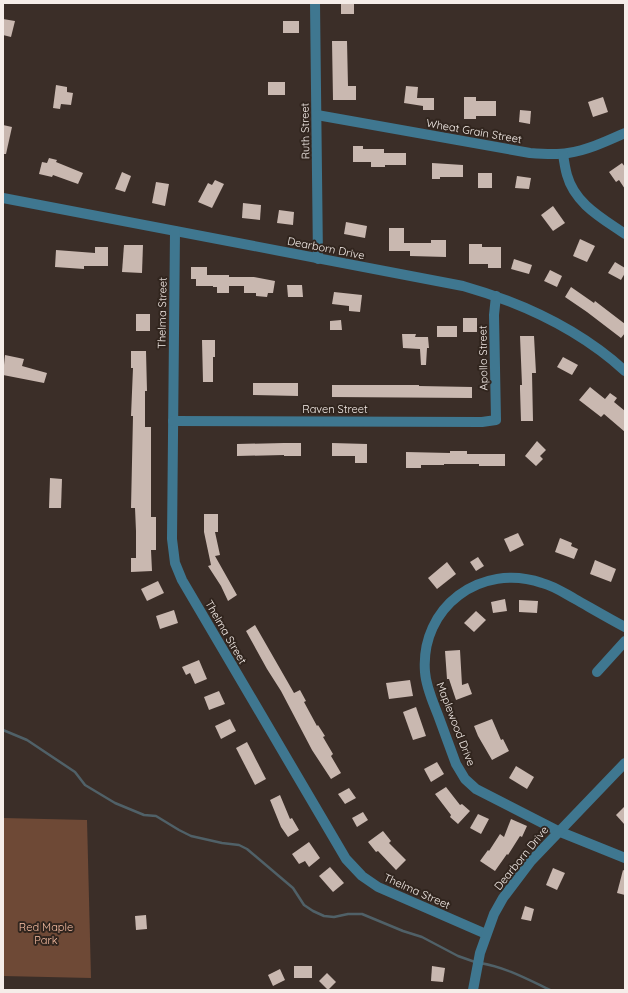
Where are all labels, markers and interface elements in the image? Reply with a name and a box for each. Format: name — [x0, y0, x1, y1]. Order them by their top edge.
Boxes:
street label: Ruth Street — [298, 102, 312, 159]
street label: Wheat Grain Street — [425, 116, 523, 146]
street label: Dearborn Drive — [286, 234, 366, 262]
street label: Thelma Street — [154, 277, 170, 349]
street label: Apollo Street — [475, 325, 491, 391]
street label: Raven Street — [302, 402, 368, 416]
street label: Thelma Street — [202, 598, 250, 667]
street label: Maplewood Drive — [434, 680, 478, 768]
street label: Dearborn Drive — [491, 823, 551, 893]
street label: Thelma Street — [382, 870, 453, 912]
park label: Red Maple Park — [19, 920, 73, 947]

